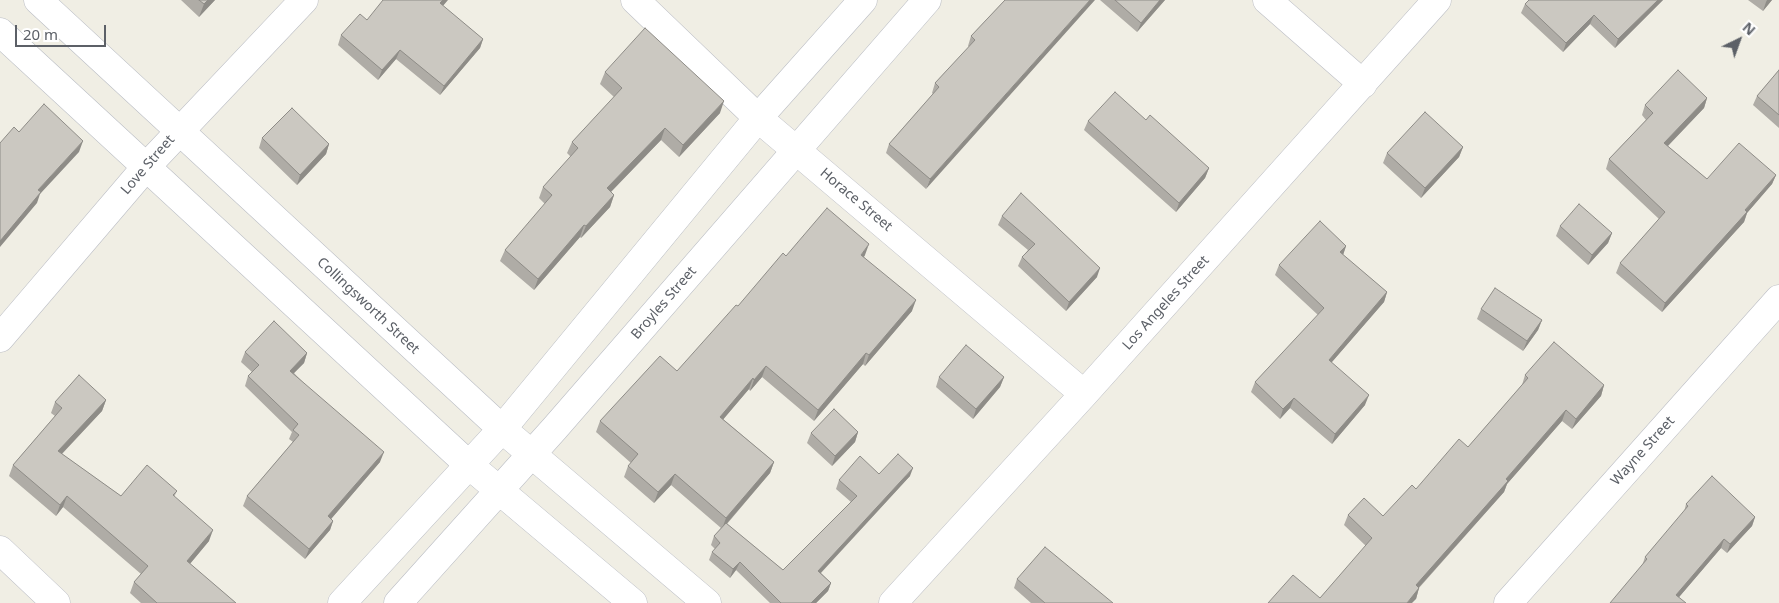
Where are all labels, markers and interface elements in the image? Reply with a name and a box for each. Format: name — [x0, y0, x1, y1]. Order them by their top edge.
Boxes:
scale bar — [18, 15, 109, 47]
north arrow — [1714, 15, 1764, 65]
text: N — [1739, 18, 1760, 39]
text: 20 m — [23, 24, 58, 44]
street label: Love Street — [118, 132, 178, 198]
street label: Horace Street — [816, 165, 896, 235]
street label: Los Angeles Street — [1119, 252, 1213, 354]
street label: Collingsworth Street — [313, 254, 423, 358]
street label: Broyles Street — [628, 263, 700, 343]
street label: Wayne Street — [1608, 413, 1678, 489]

